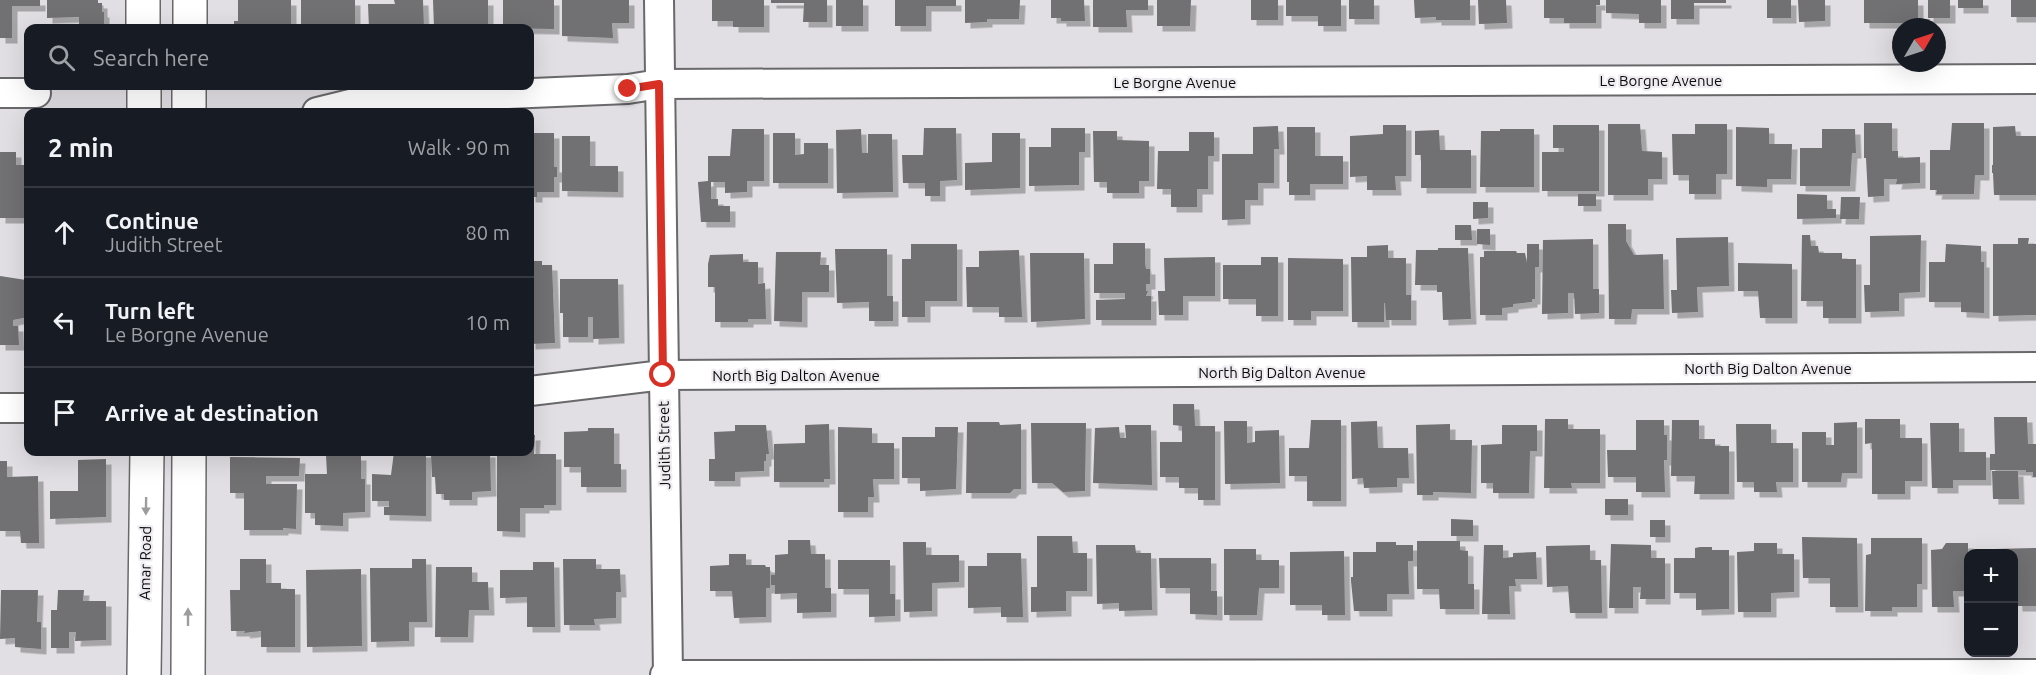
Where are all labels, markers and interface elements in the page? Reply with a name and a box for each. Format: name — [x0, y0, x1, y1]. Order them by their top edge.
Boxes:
north arrow — [1892, 18, 1946, 72]
search box — [24, 24, 534, 90]
icon: search — [45, 41, 78, 74]
text: Search here — [93, 45, 209, 70]
street label: Le Borgne Avenue — [1600, 72, 1722, 89]
street label: Le Borgne Avenue — [1114, 74, 1236, 91]
route end — [614, 75, 640, 101]
text: 2 min — [48, 133, 114, 162]
text: Walk · 90 m — [408, 136, 510, 159]
text: Continue — [105, 208, 199, 233]
icon: ahead — [48, 216, 81, 249]
text: 80 m — [466, 221, 510, 244]
text: Judith Street — [105, 233, 223, 256]
text: Turn left — [105, 298, 195, 323]
icon: left — [48, 306, 81, 339]
text: 10 m — [466, 311, 510, 334]
text: Le Borgne Avenue — [105, 323, 269, 346]
street label: North Big Dalton Avenue — [1684, 360, 1852, 377]
route start — [649, 361, 675, 387]
street label: North Big Dalton Avenue — [1198, 364, 1366, 381]
street label: North Big Dalton Avenue — [712, 367, 880, 384]
icon: arrive — [48, 396, 81, 429]
text: Arrive at destination — [105, 400, 319, 425]
street label: Judith Street — [655, 401, 673, 489]
one-way arrow — [141, 497, 151, 516]
street label: Amar Road — [136, 526, 154, 600]
map controls — [1964, 549, 2018, 657]
button: + — [1964, 549, 2018, 603]
button: − — [1964, 603, 2018, 657]
one-way arrow — [183, 607, 193, 626]

